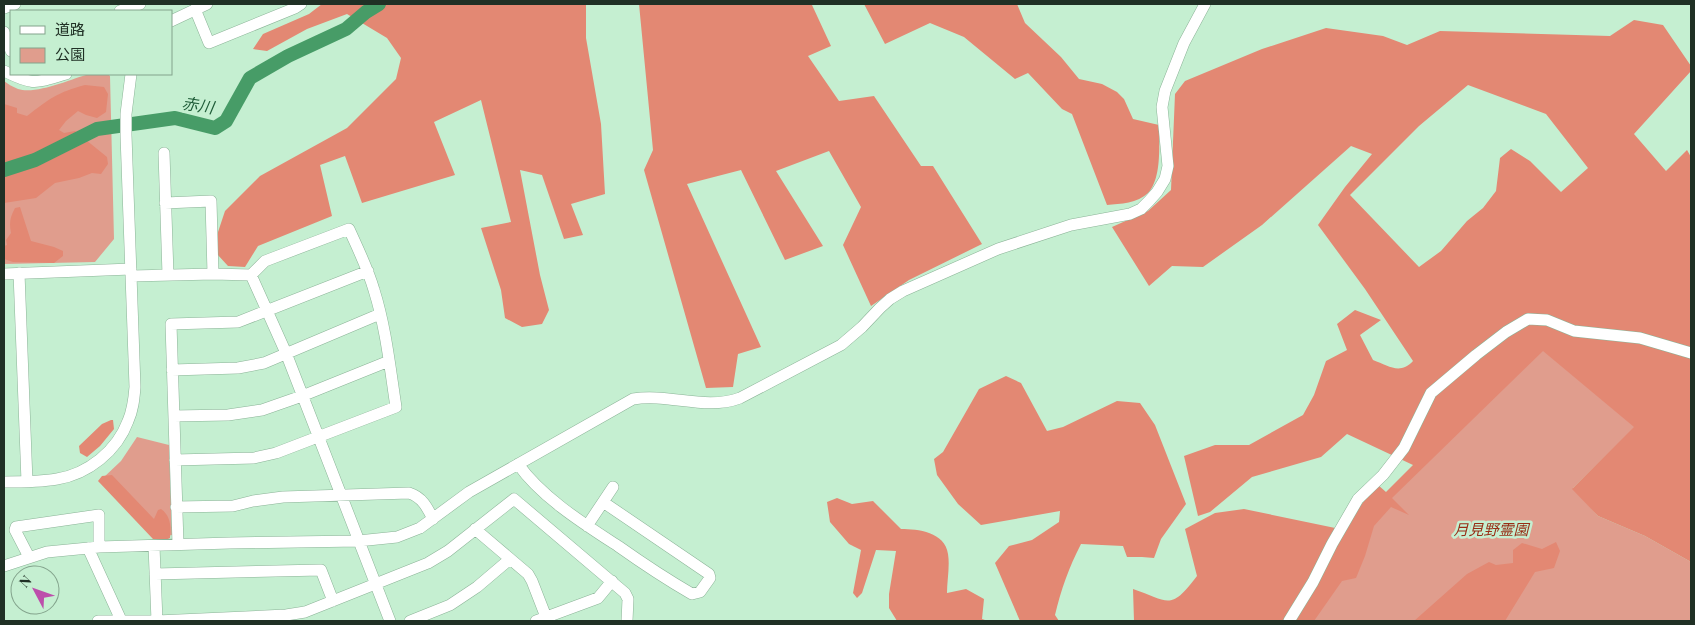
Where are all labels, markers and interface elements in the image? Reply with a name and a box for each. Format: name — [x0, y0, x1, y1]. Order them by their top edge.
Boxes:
legend — [10, 10, 172, 75]
text: 道路 — [55, 19, 85, 39]
text: 公園 — [55, 44, 85, 64]
water label: 赤川 — [181, 92, 217, 118]
park label: 月見野霊園 — [1453, 519, 1530, 539]
north arrow — [10, 565, 60, 615]
text: N — [14, 571, 35, 591]

